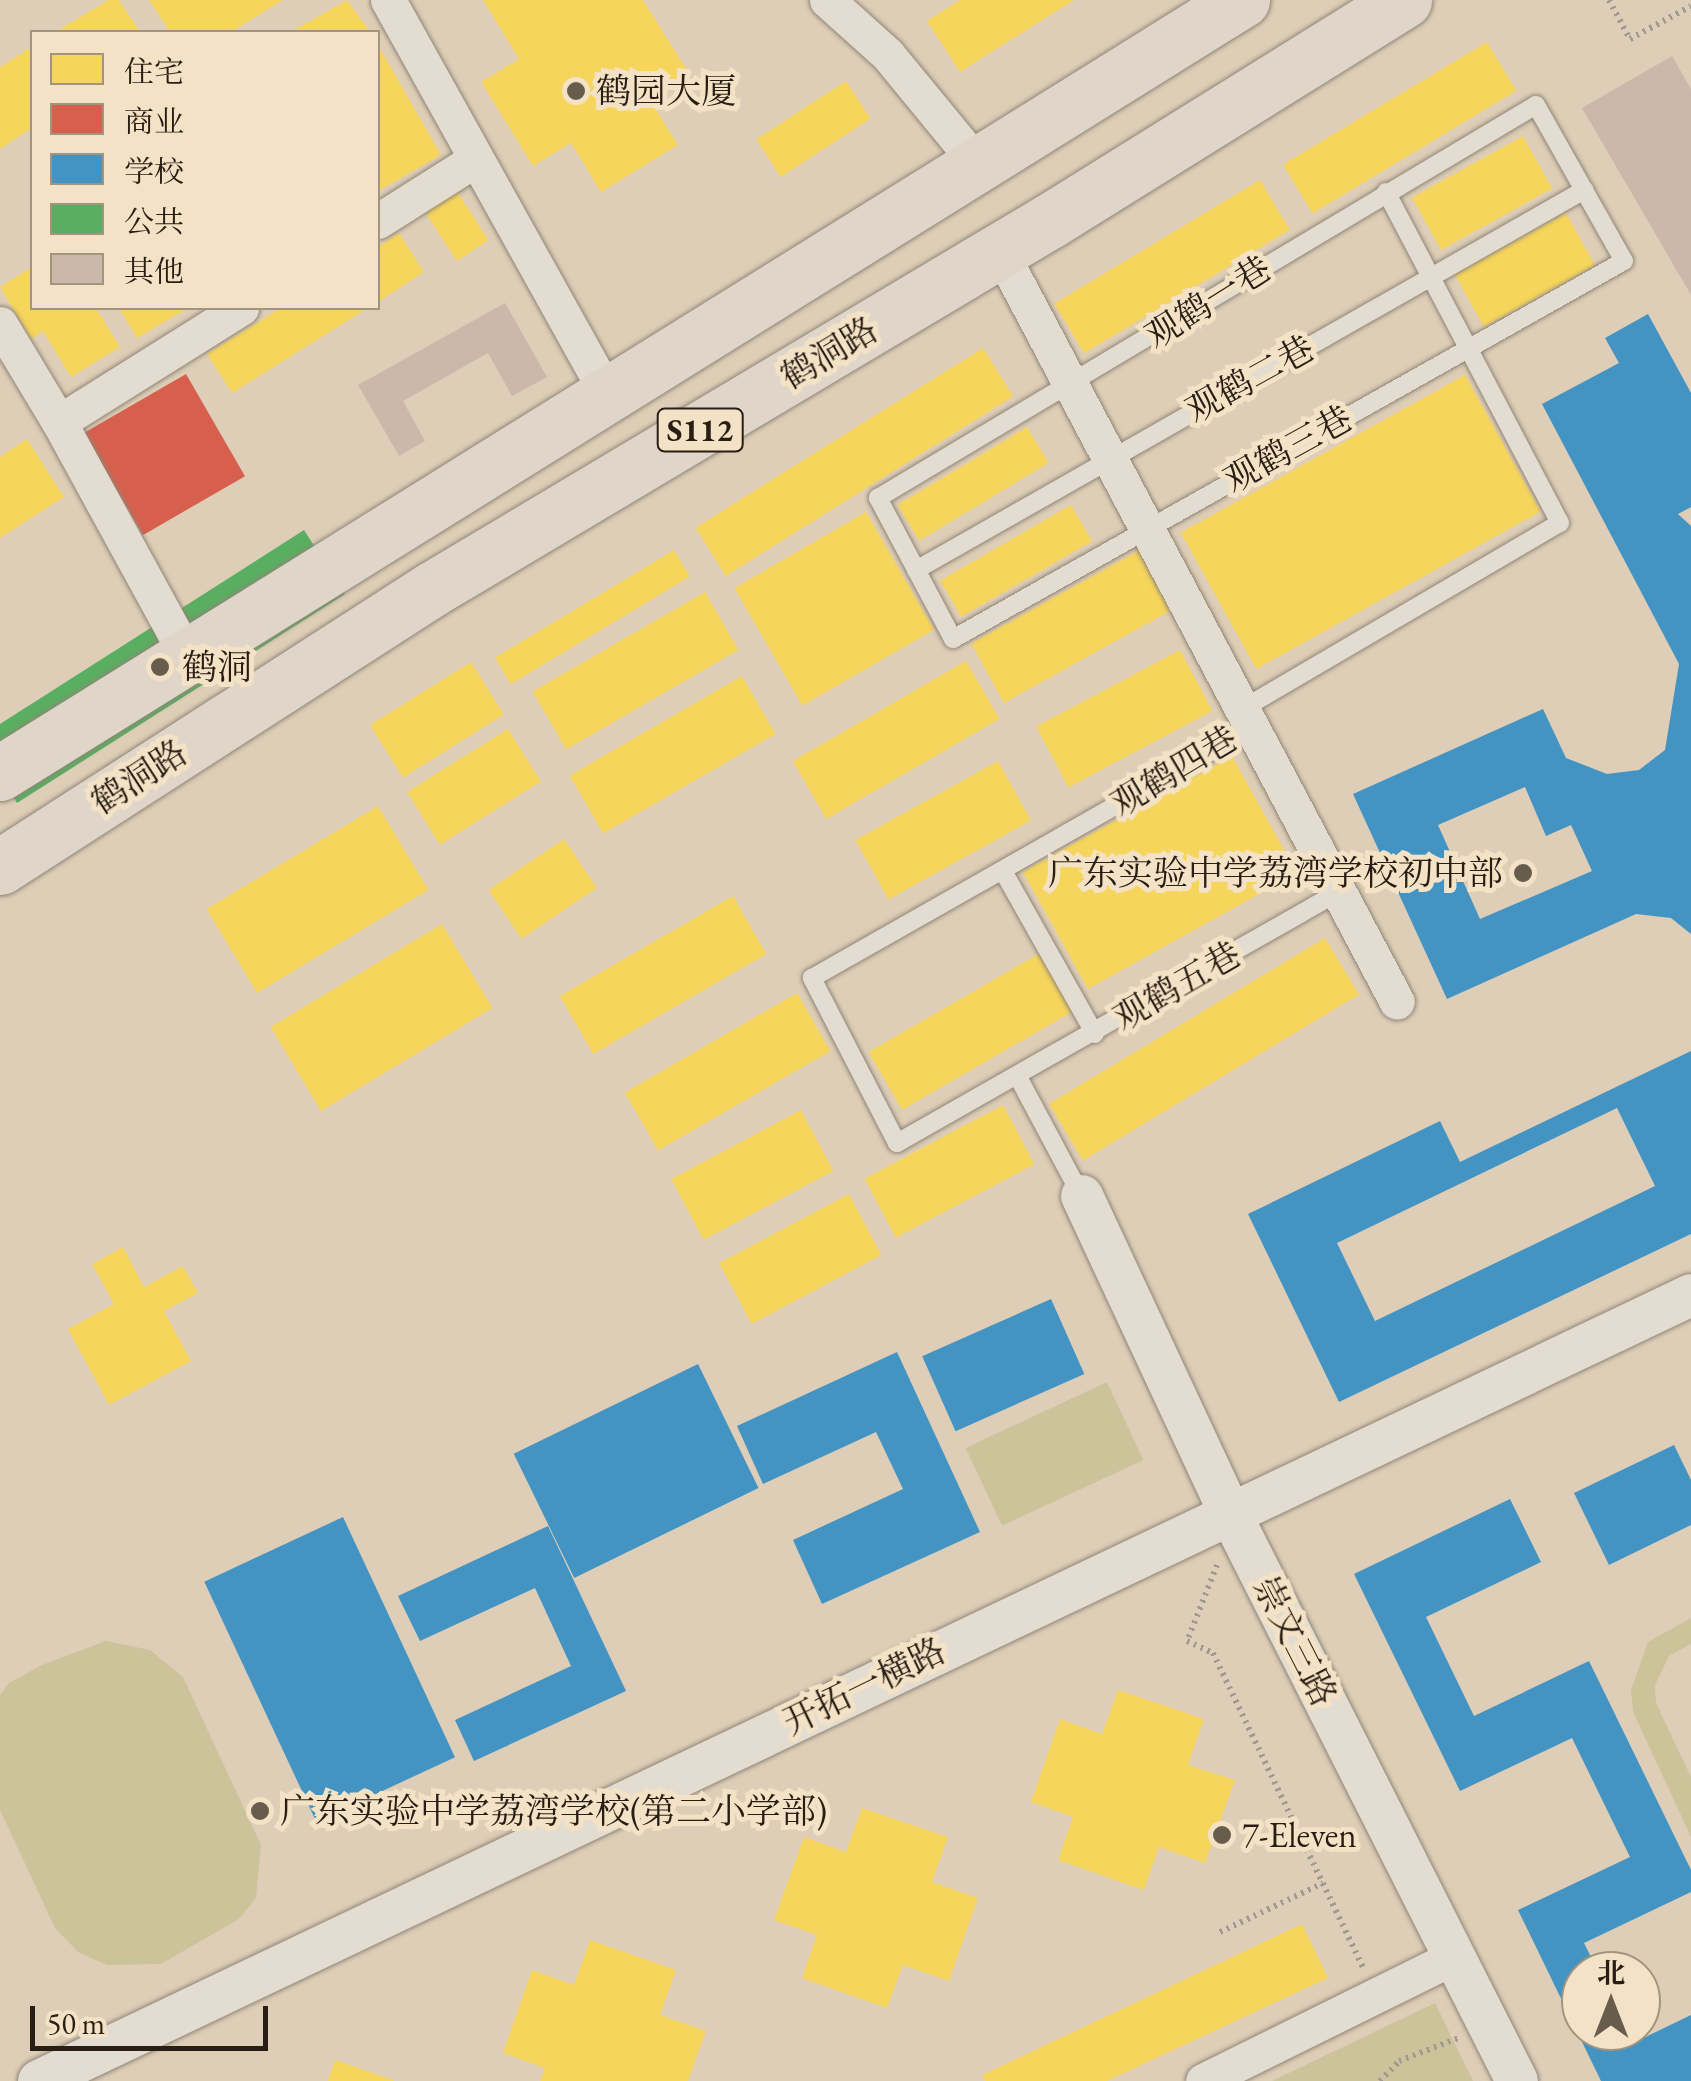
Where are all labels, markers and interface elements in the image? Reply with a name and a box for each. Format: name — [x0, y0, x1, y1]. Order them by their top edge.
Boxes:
legend — [30, 30, 380, 310]
text: 住宅 — [124, 52, 184, 91]
place label: 鹤园大厦 — [596, 70, 736, 112]
marker: 鹤园大厦 — [565, 80, 587, 102]
text: 商业 — [124, 102, 184, 141]
text: 学校 — [124, 152, 184, 191]
text: 公共 — [124, 202, 184, 241]
street label: 观鹤一巷 — [1138, 247, 1278, 357]
text: 其他 — [124, 252, 184, 291]
street label: 鹤洞路 — [773, 308, 885, 398]
street label: 观鹤二巷 — [1179, 327, 1321, 431]
street label: 观鹤三巷 — [1217, 397, 1359, 501]
road number: S112 — [655, 403, 745, 457]
place label: 鹤洞 — [182, 646, 252, 688]
marker: 鹤洞 — [147, 654, 173, 680]
street label: 观鹤四巷 — [1103, 717, 1245, 825]
street label: 鹤洞路 — [84, 731, 194, 823]
place label: 广东实验中学荔湾学校初中部 — [1048, 852, 1503, 894]
marker: 广东实验中学荔湾学校初中部 — [1512, 862, 1534, 884]
street label: 观鹤五巷 — [1106, 933, 1248, 1039]
street label: 崇文三路 — [1245, 1569, 1345, 1713]
street label: 开拓一横路 — [776, 1629, 952, 1743]
place label: 广东实验中学荔湾学校(第二小学部) — [280, 1790, 827, 1832]
marker: 广东实验中学荔湾学校(第二小学部) — [249, 1800, 271, 1822]
place label: 7-Eleven — [1242, 1814, 1357, 1856]
marker: 7-Eleven — [1211, 1824, 1233, 1846]
north arrow — [1561, 1951, 1661, 2051]
text: 北 — [1597, 1955, 1625, 1991]
scale bar — [35, 1986, 272, 2048]
text: 50 m — [47, 2004, 105, 2043]

